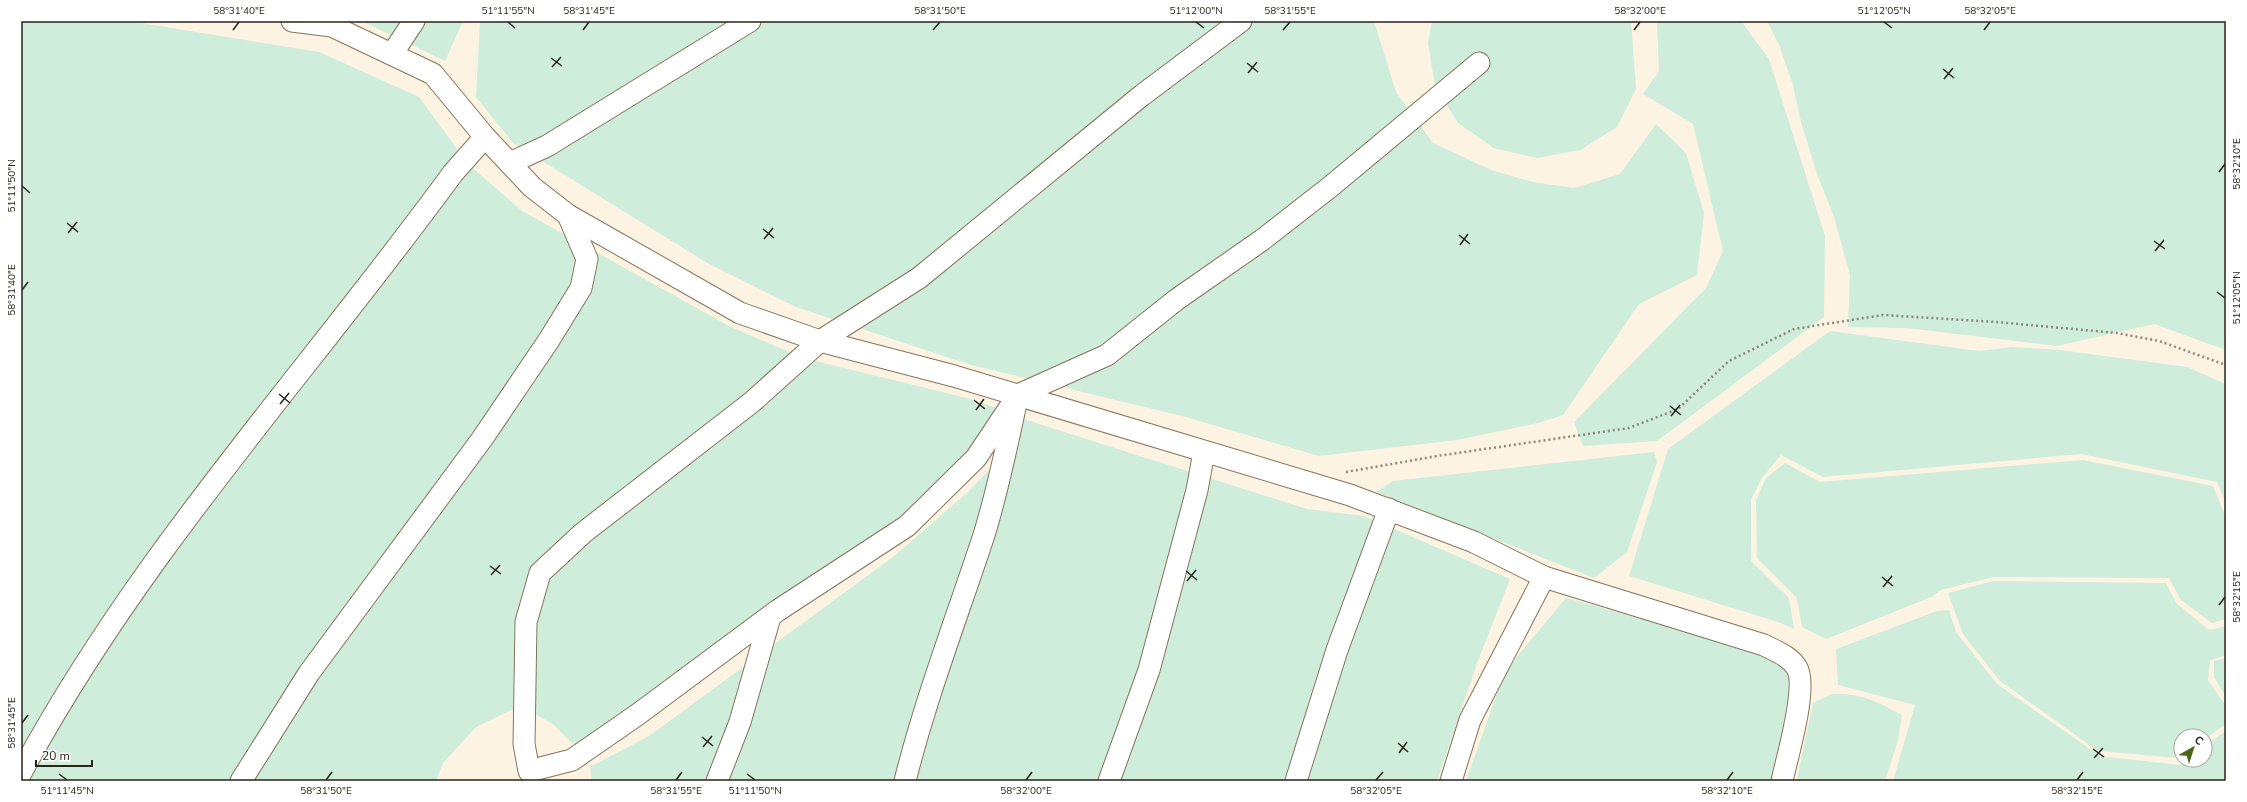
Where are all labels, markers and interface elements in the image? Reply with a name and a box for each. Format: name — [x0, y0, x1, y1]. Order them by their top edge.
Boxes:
text: 58°31'40"E — [213, 4, 265, 18]
text: 51°11'55"N — [481, 4, 535, 18]
text: 58°31'45"E — [563, 4, 615, 18]
text: 58°31'50"E — [914, 4, 966, 18]
text: 51°12'00"N — [1169, 4, 1223, 18]
text: 58°31'55"E — [1264, 4, 1316, 18]
text: 58°32'00"E — [1614, 4, 1666, 18]
text: 51°12'05"N — [1857, 4, 1911, 18]
text: 58°32'05"E — [1964, 4, 2016, 18]
text: 58°32'10"E — [2230, 138, 2244, 190]
text: 51°11'50"N — [5, 159, 19, 213]
text: 58°31'40"E — [5, 264, 19, 316]
text: 51°12'05"N — [2230, 271, 2244, 325]
text: 58°32'15"E — [2230, 571, 2244, 623]
text: 58°31'45"E — [5, 697, 19, 749]
north arrow — [2173, 728, 2213, 768]
text: С — [2191, 732, 2207, 749]
scale bar — [36, 742, 92, 768]
text: 20 m — [42, 748, 70, 764]
text: 51°11'45"N — [40, 784, 94, 798]
text: 58°31'50"E — [300, 784, 352, 798]
text: 58°31'55"E — [650, 784, 702, 798]
text: 51°11'50"N — [728, 784, 782, 798]
text: 58°32'00"E — [1000, 784, 1052, 798]
text: 58°32'05"E — [1350, 784, 1402, 798]
text: 58°32'10"E — [1701, 784, 1753, 798]
text: 58°32'15"E — [2051, 784, 2103, 798]

